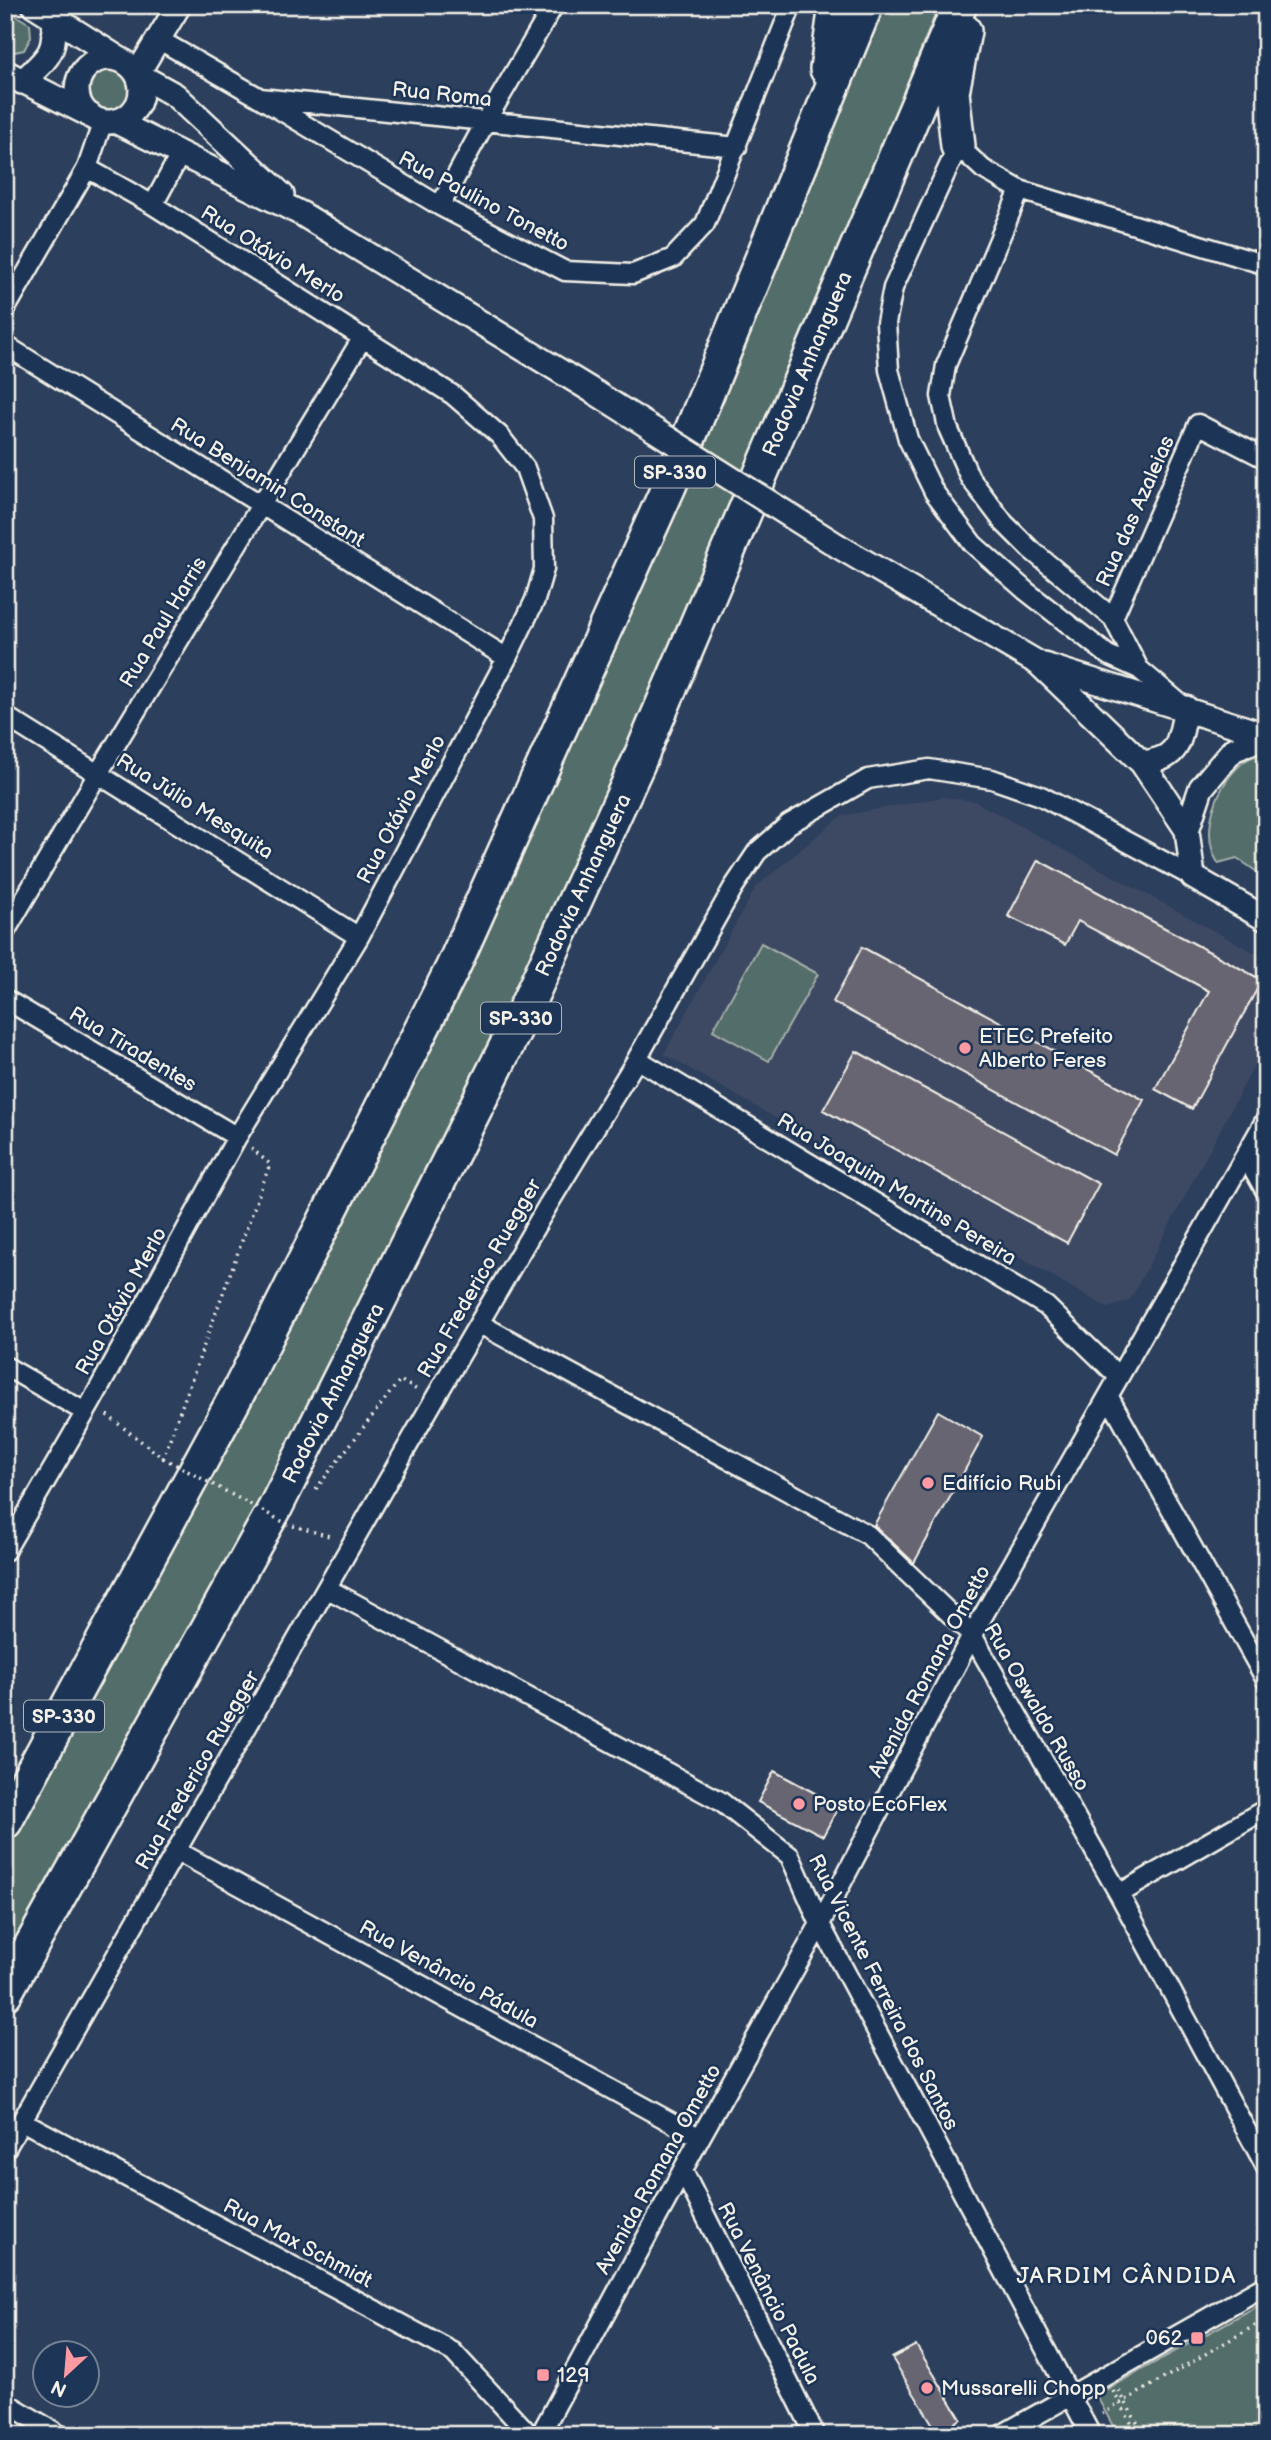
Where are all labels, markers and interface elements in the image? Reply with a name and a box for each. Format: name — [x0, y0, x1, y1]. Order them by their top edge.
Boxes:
street label: Rua Roma — [391, 77, 493, 112]
street label: Rua Paulino Tonetto — [394, 146, 573, 257]
street label: Rua Otávio Merlo — [196, 200, 349, 309]
street label: Rodovia Anhanguera — [757, 268, 858, 460]
street label: Rua Benjamin Constant — [166, 412, 370, 553]
street label: Rua das Azaleias — [1091, 432, 1180, 591]
road number: SP-330 — [635, 457, 715, 488]
street label: Rua Paul Harris — [115, 552, 212, 692]
street label: Rua Otávio Merlo — [352, 730, 451, 888]
street label: Rua Júlio Mesquita — [112, 748, 278, 865]
street label: Rodovia Anhanguera — [530, 790, 637, 980]
street label: Rua Tiradentes — [64, 1002, 201, 1097]
road number: SP-330 — [481, 1002, 561, 1034]
place label: ETEC Prefeito Alberto Feres — [979, 1024, 1113, 1073]
marker: ETEC Prefeito Alberto Feres — [957, 1040, 973, 1056]
street label: Rua Joaquim Martins Pereira — [773, 1108, 1021, 1271]
street label: Rua Frederico Ruegger — [412, 1174, 547, 1382]
street label: Rua Otávio Merlo — [70, 1223, 172, 1380]
street label: Rodovia Anhanguera — [277, 1299, 390, 1487]
place label: Edifício Rubi — [942, 1471, 1061, 1496]
marker: Edifício Rubi — [920, 1475, 936, 1491]
street label: Avenida Romana Ometto — [863, 1561, 996, 1781]
street label: Rua Oswaldo Russo — [978, 1619, 1095, 1796]
street label: Rua Frederico Ruegger — [130, 1666, 265, 1874]
road number: SP-330 — [24, 1700, 104, 1732]
place label: Posto EcoFlex — [813, 1792, 947, 1817]
marker: Posto EcoFlex — [791, 1796, 807, 1812]
street label: Rua Vicente Ferreira dos Santos — [803, 1850, 964, 2134]
street label: Rua Venâncio Pádula — [355, 1915, 543, 2034]
street label: Avenida Romana Ometto — [590, 2060, 727, 2279]
street label: Rua Max Schmidt — [219, 2194, 377, 2294]
street label: Rua Venâncio Padula — [712, 2198, 825, 2388]
district label: JARDIM CÂNDIDA — [1017, 2262, 1237, 2290]
place label: 062 — [1145, 2326, 1184, 2351]
marker: 062 — [1189, 2330, 1205, 2346]
north arrow — [32, 2338, 102, 2408]
place label: 129 — [557, 2363, 590, 2388]
marker: 129 — [535, 2367, 551, 2383]
text: N — [48, 2374, 71, 2401]
place label: Mussarelli Chopp — [941, 2376, 1106, 2401]
marker: Mussarelli Chopp — [919, 2380, 935, 2396]

